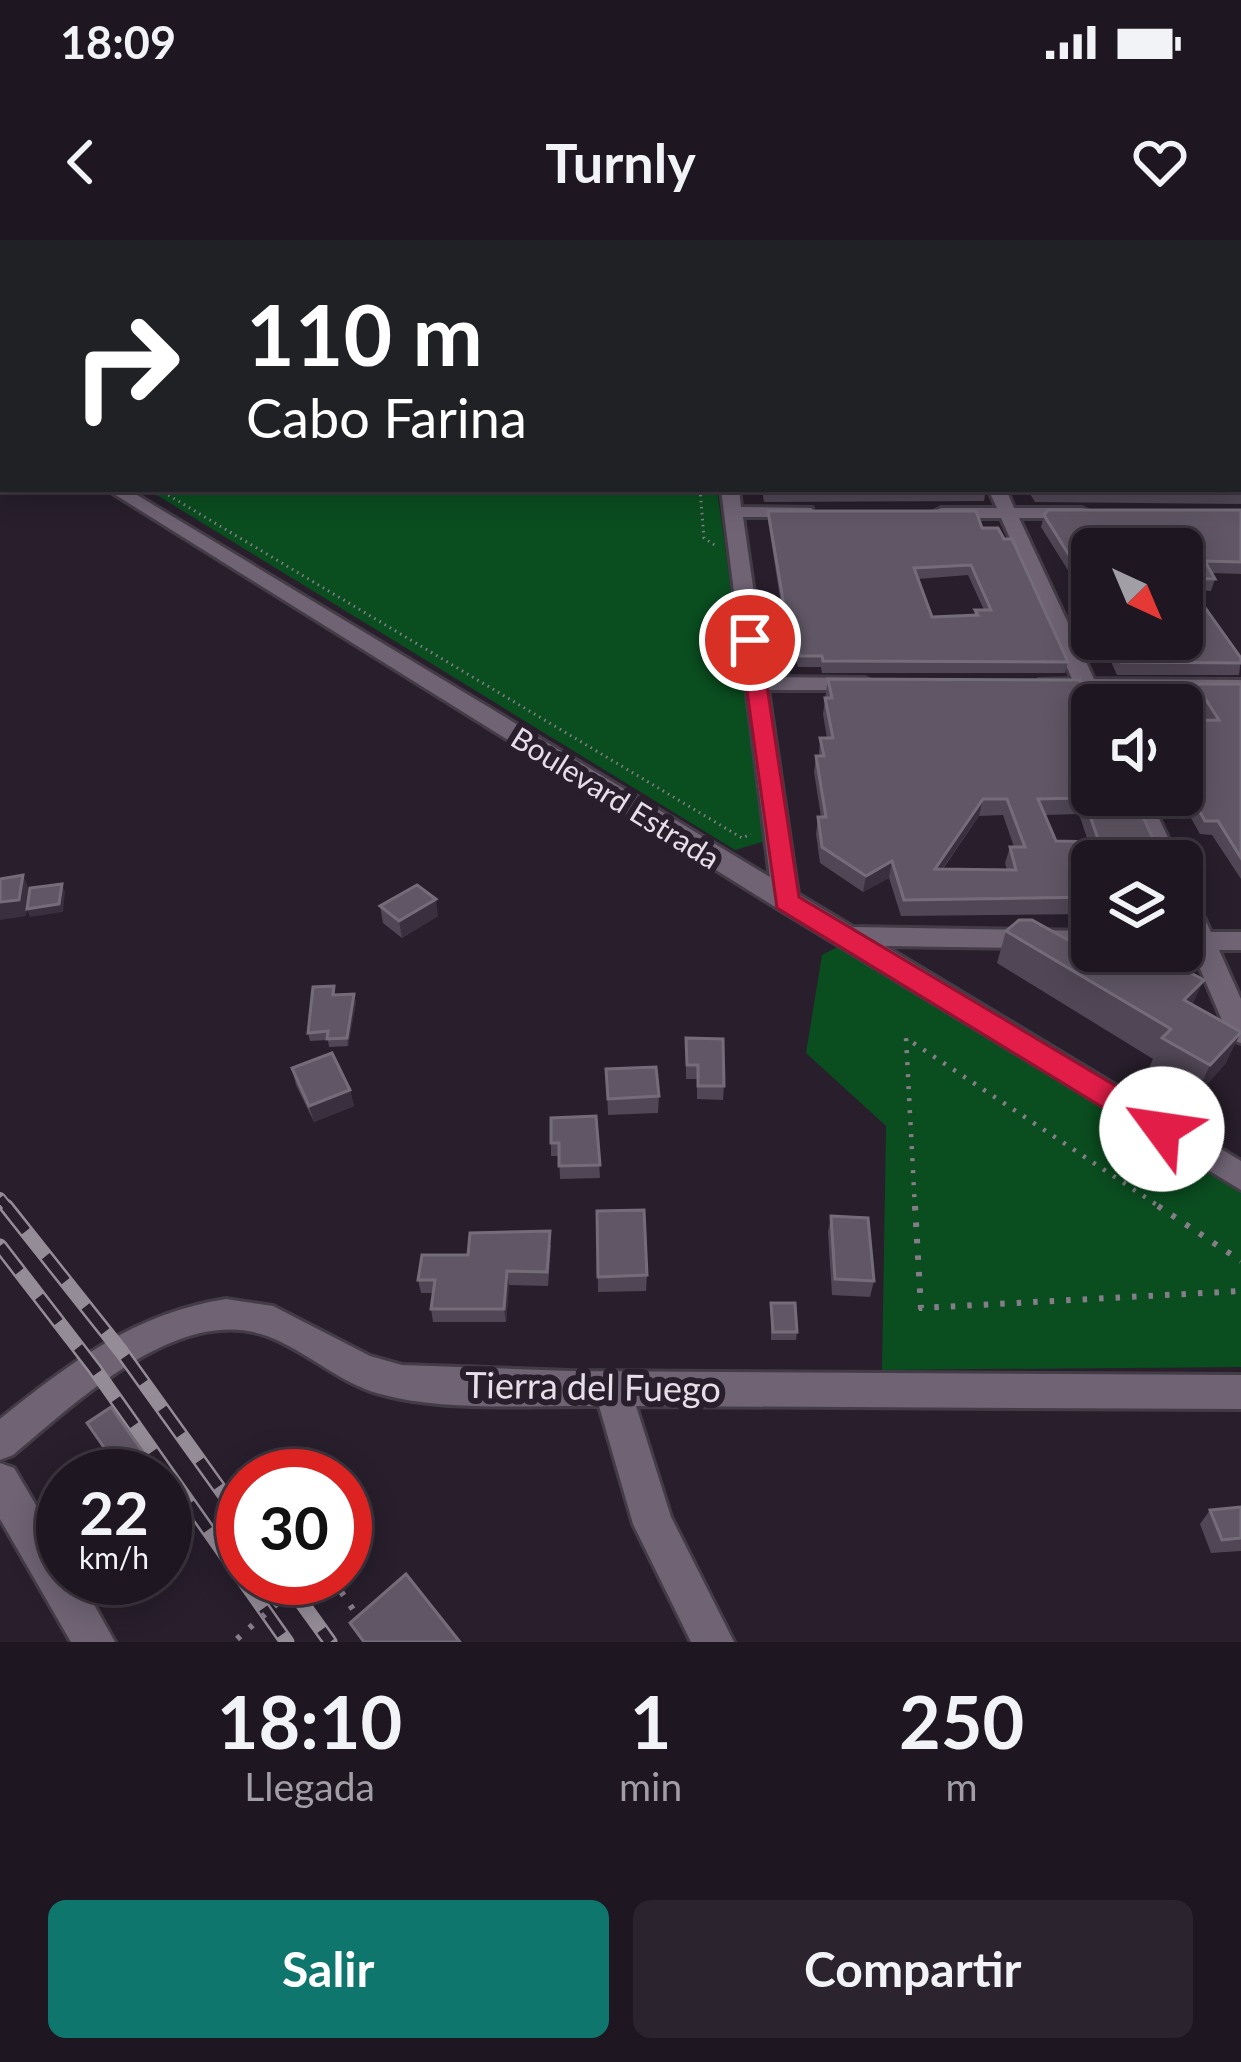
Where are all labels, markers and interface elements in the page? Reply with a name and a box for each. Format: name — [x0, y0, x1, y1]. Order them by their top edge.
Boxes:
text: 18:09 — [60, 15, 176, 69]
icon: back — [48, 129, 114, 195]
icon: heart — [1127, 129, 1193, 195]
text: Turnly — [545, 130, 696, 195]
text: 110 m — [246, 283, 483, 384]
icon: right — [48, 288, 204, 444]
text: Cabo Farina — [246, 385, 527, 450]
north arrow — [1071, 528, 1203, 660]
map controls — [1071, 528, 1203, 972]
pin — [699, 589, 801, 691]
icon: arrive — [717, 607, 783, 673]
button: sound — [1071, 684, 1203, 816]
street label: Boulevard Estrada — [505, 719, 727, 875]
button: layers — [1071, 840, 1203, 972]
position arrow — [1099, 1066, 1225, 1192]
street label: Tierra del Fuego — [465, 1362, 721, 1410]
speed limit sign: 30 — [216, 1449, 372, 1605]
text: 22 — [79, 1476, 149, 1548]
text: km/h — [79, 1539, 149, 1575]
text: 18:10 — [217, 1678, 402, 1764]
text: 1 — [630, 1678, 672, 1764]
text: 250 — [899, 1678, 1024, 1764]
text: Llegada — [244, 1763, 375, 1809]
text: min — [619, 1763, 682, 1809]
text: m — [946, 1763, 978, 1809]
button: Salir — [48, 1900, 609, 2038]
button: Compartir — [633, 1900, 1193, 2038]

